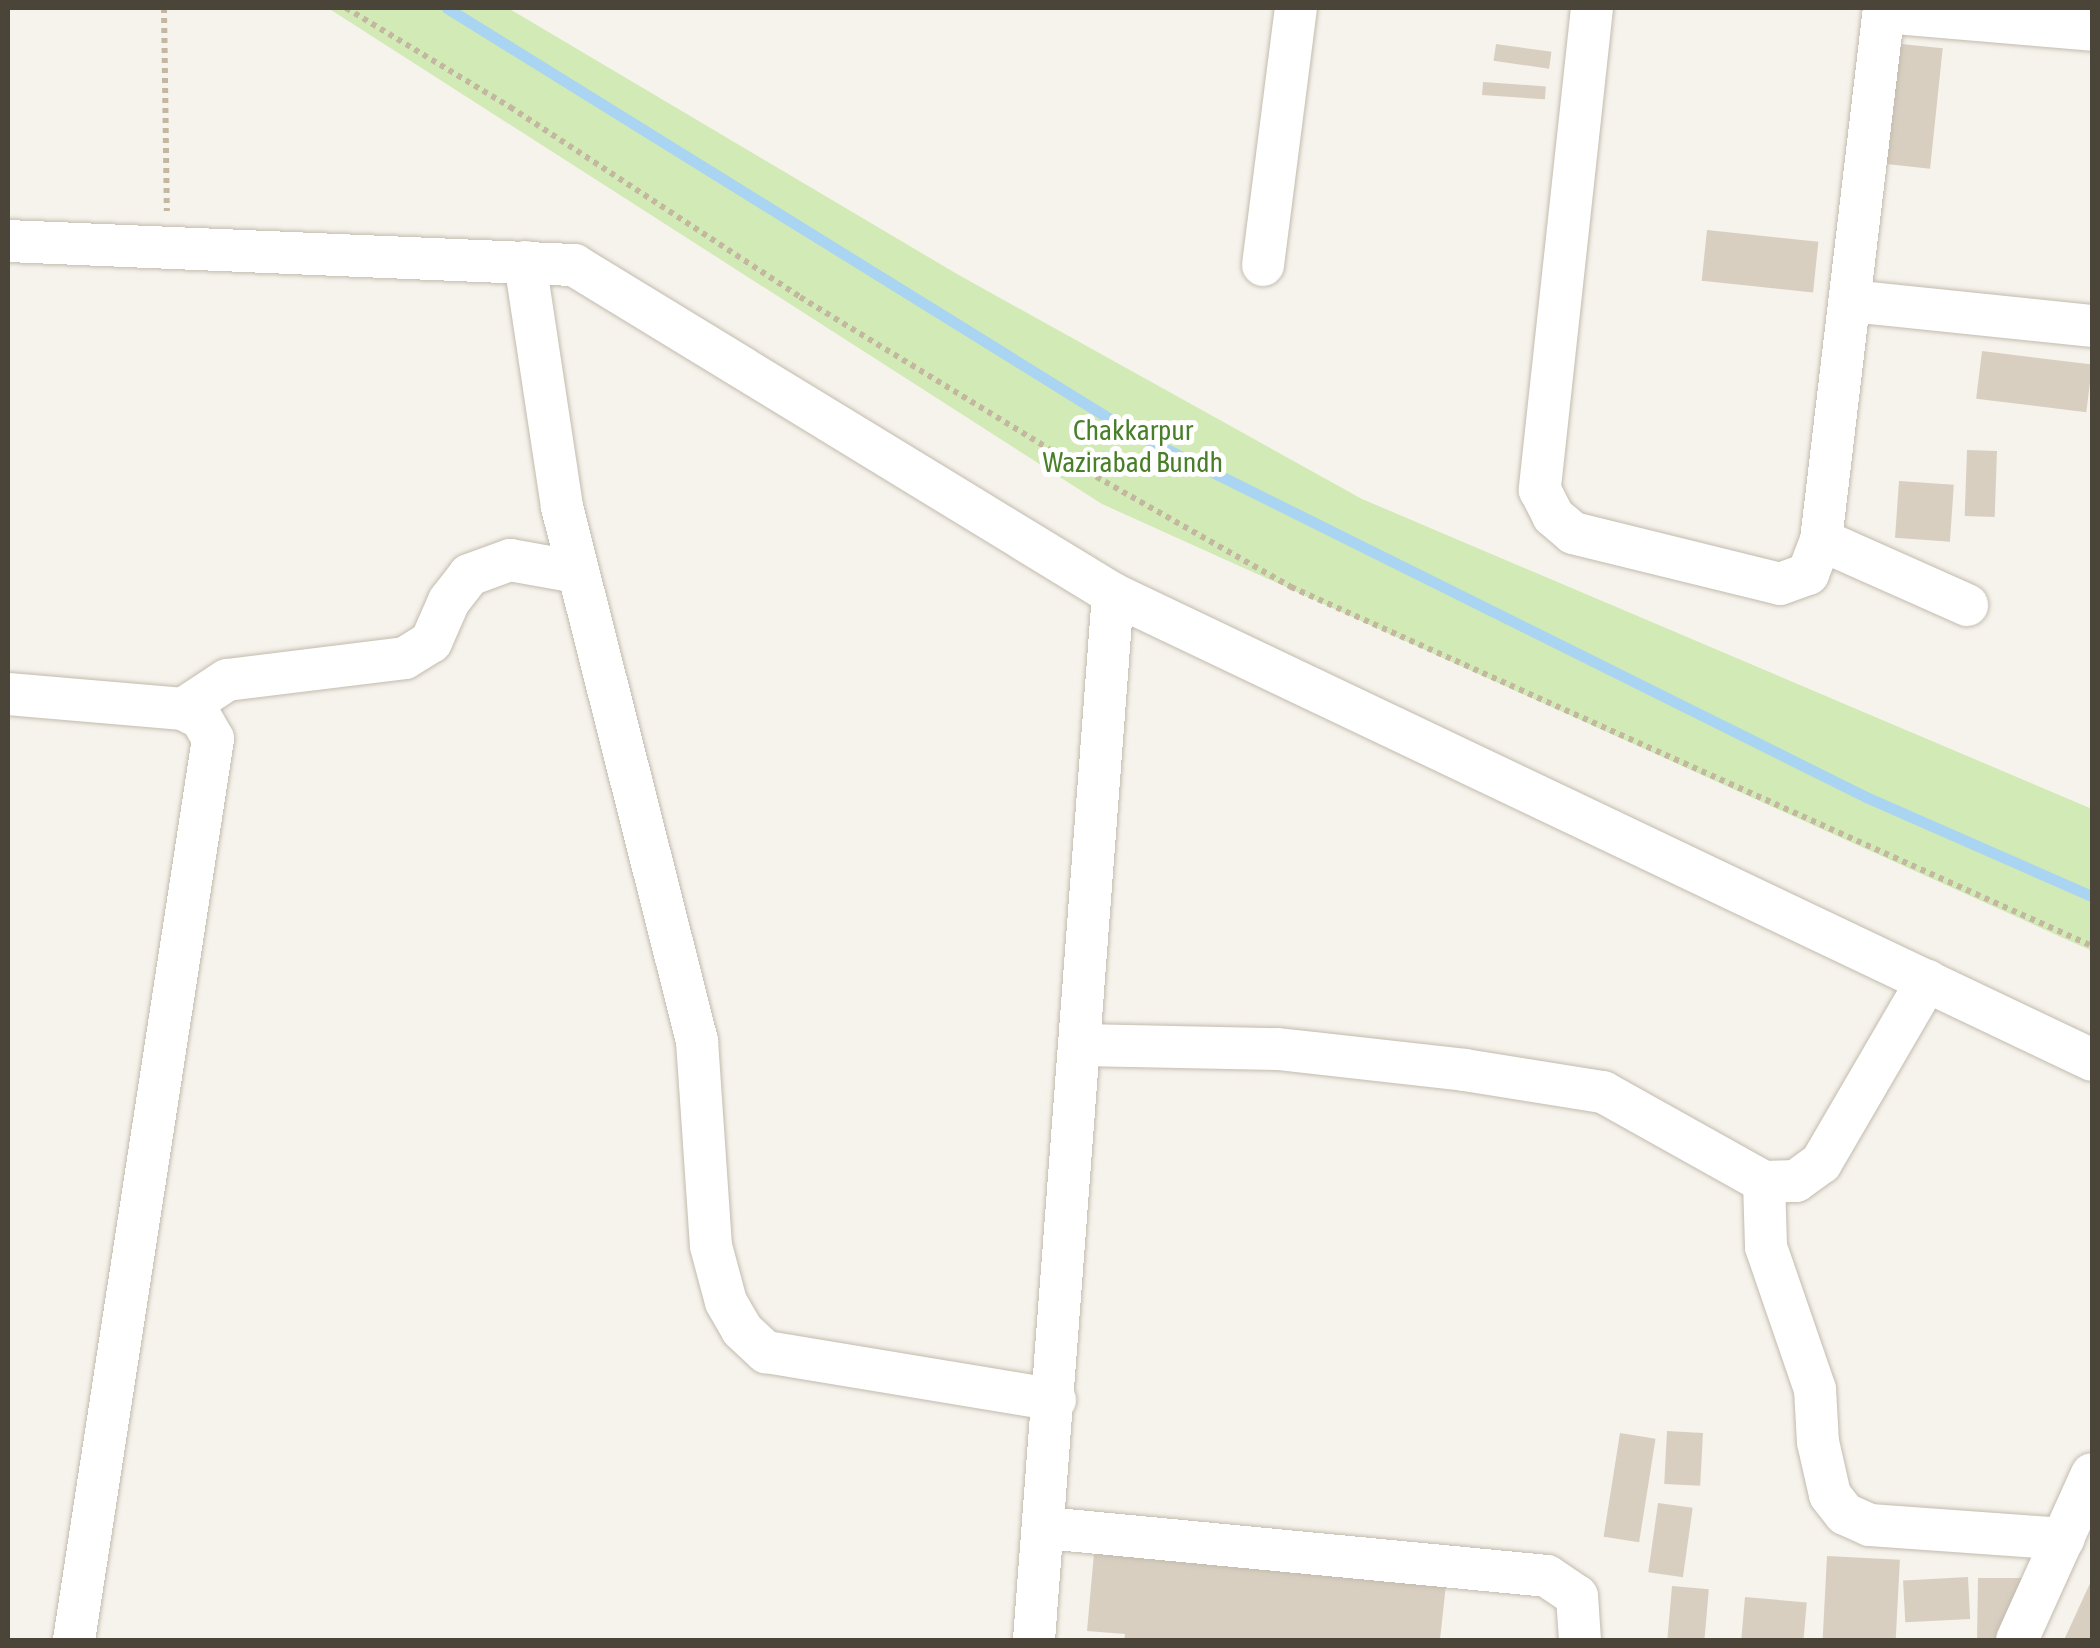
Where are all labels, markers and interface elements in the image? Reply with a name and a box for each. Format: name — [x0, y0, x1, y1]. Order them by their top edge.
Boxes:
park label: Chakkarpur Wazirabad Bundh — [1043, 413, 1223, 479]

